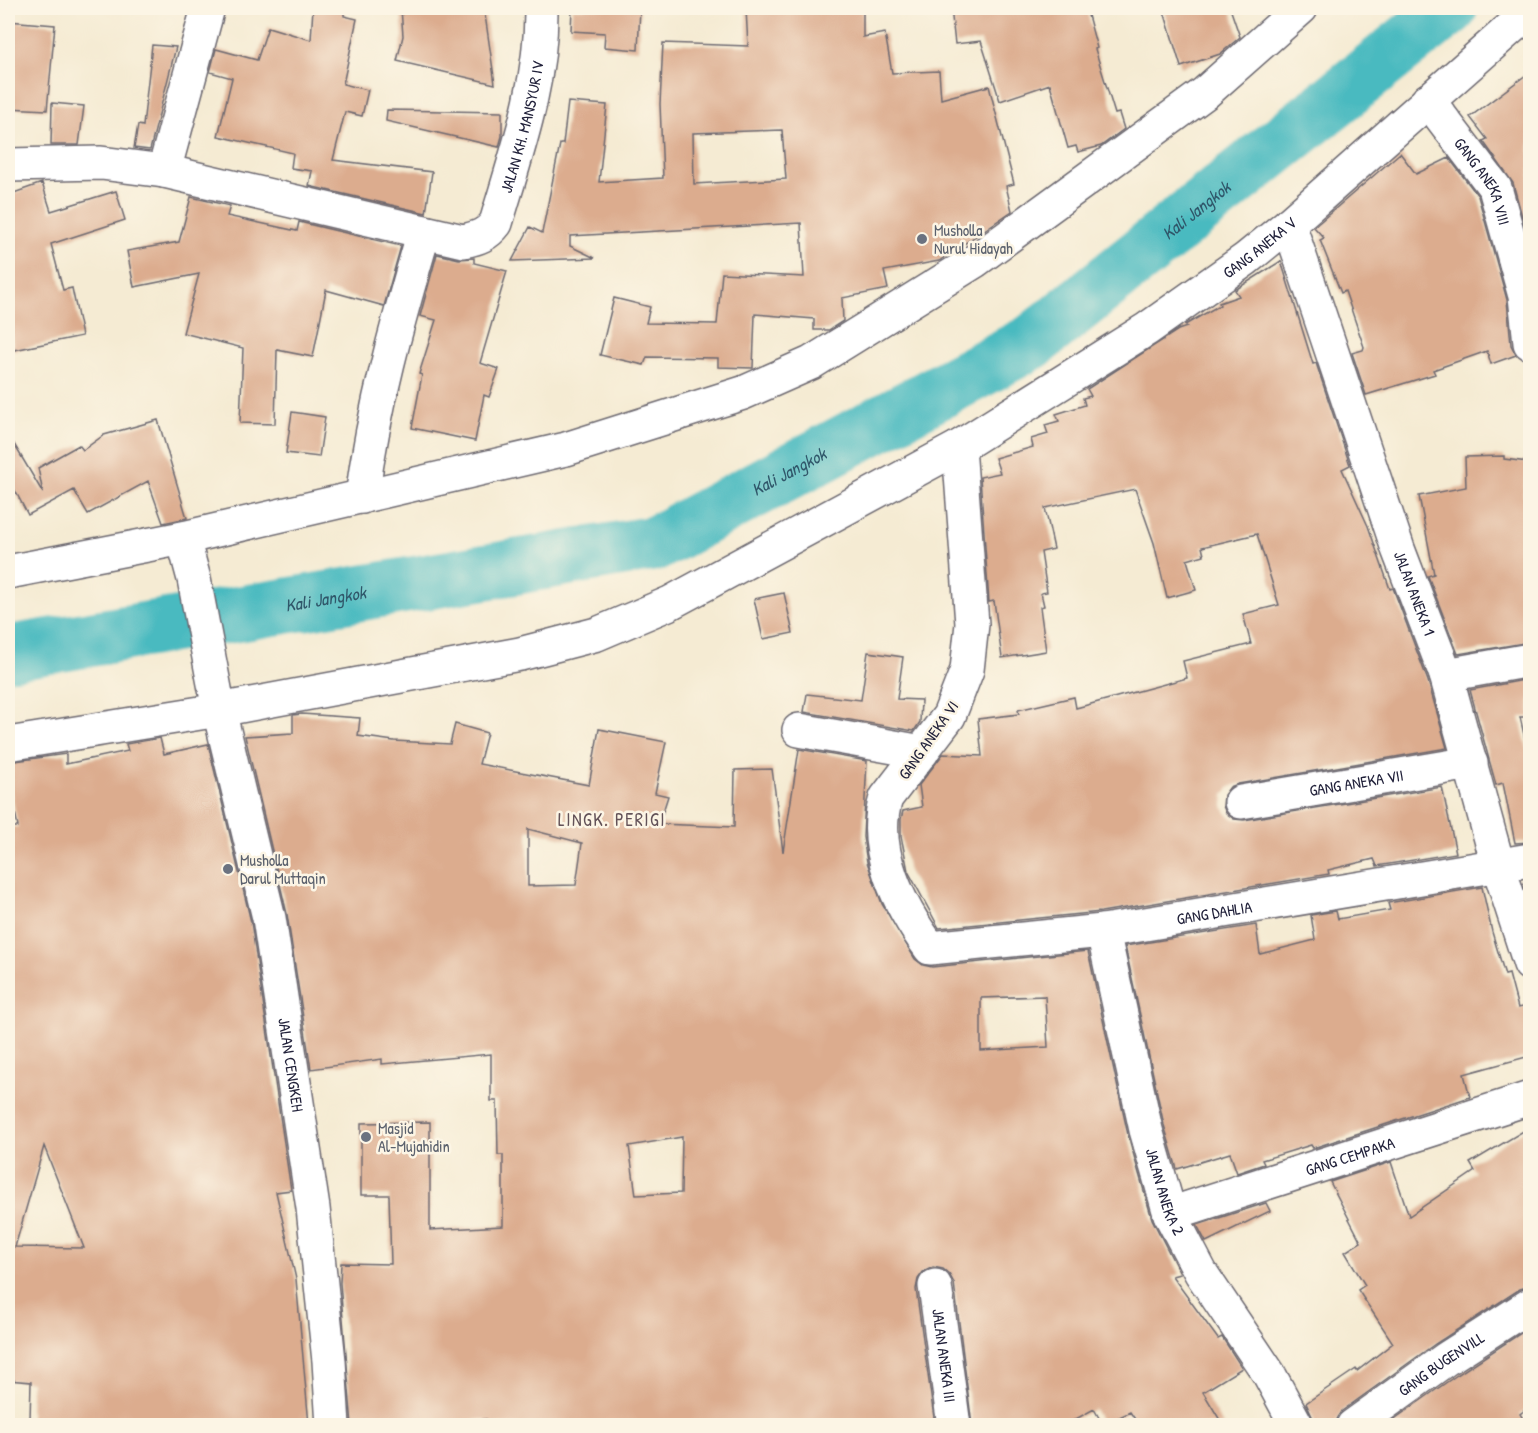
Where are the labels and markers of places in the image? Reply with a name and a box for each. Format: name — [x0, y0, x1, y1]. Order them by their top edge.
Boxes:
place label: Musholla Nurul Hidayah — [934, 219, 1013, 259]
marker: Musholla Nurul Hidayah — [915, 232, 929, 246]
place label: Musholla Darul Muttaqin — [240, 849, 326, 889]
marker: Musholla Darul Muttaqin — [221, 862, 235, 876]
place label: Masjid Al-Mujahidin — [378, 1117, 450, 1157]
marker: Masjid Al-Mujahidin — [359, 1130, 373, 1144]

